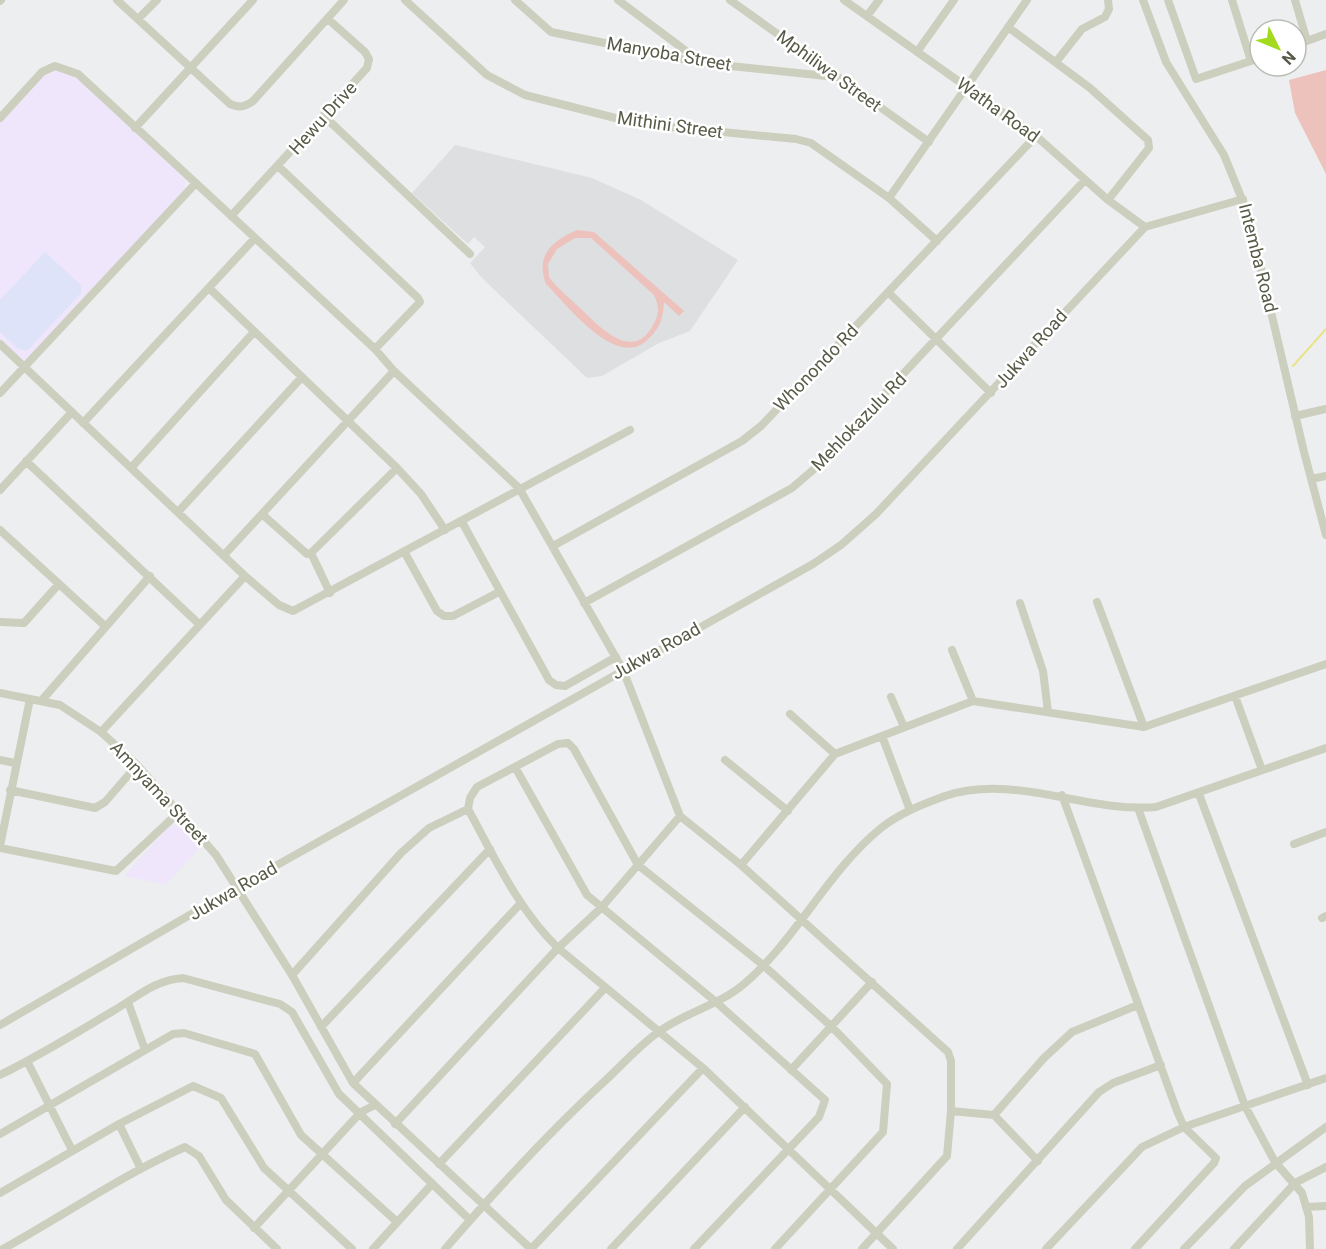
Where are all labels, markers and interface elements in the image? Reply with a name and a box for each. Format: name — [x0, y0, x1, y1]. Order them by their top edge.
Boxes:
north arrow — [1248, 18, 1308, 78]
street label: Mphiliwa Street — [773, 26, 886, 116]
street label: Manyoba Street — [605, 32, 733, 75]
text: N — [1278, 47, 1299, 68]
street label: Watha Road — [953, 73, 1044, 147]
street label: Hewu Drive — [284, 77, 361, 158]
street label: Mithini Street — [616, 107, 724, 142]
street label: Intemba Road — [1235, 201, 1282, 315]
street label: Jukwa Road — [990, 305, 1071, 392]
street label: Whonondo Rd — [769, 320, 862, 415]
street label: Mehlokazulu Rd — [807, 368, 911, 475]
street label: Jukwa Road — [608, 618, 704, 684]
street label: Amnyama Street — [106, 737, 213, 849]
street label: Jukwa Road — [185, 857, 280, 924]

